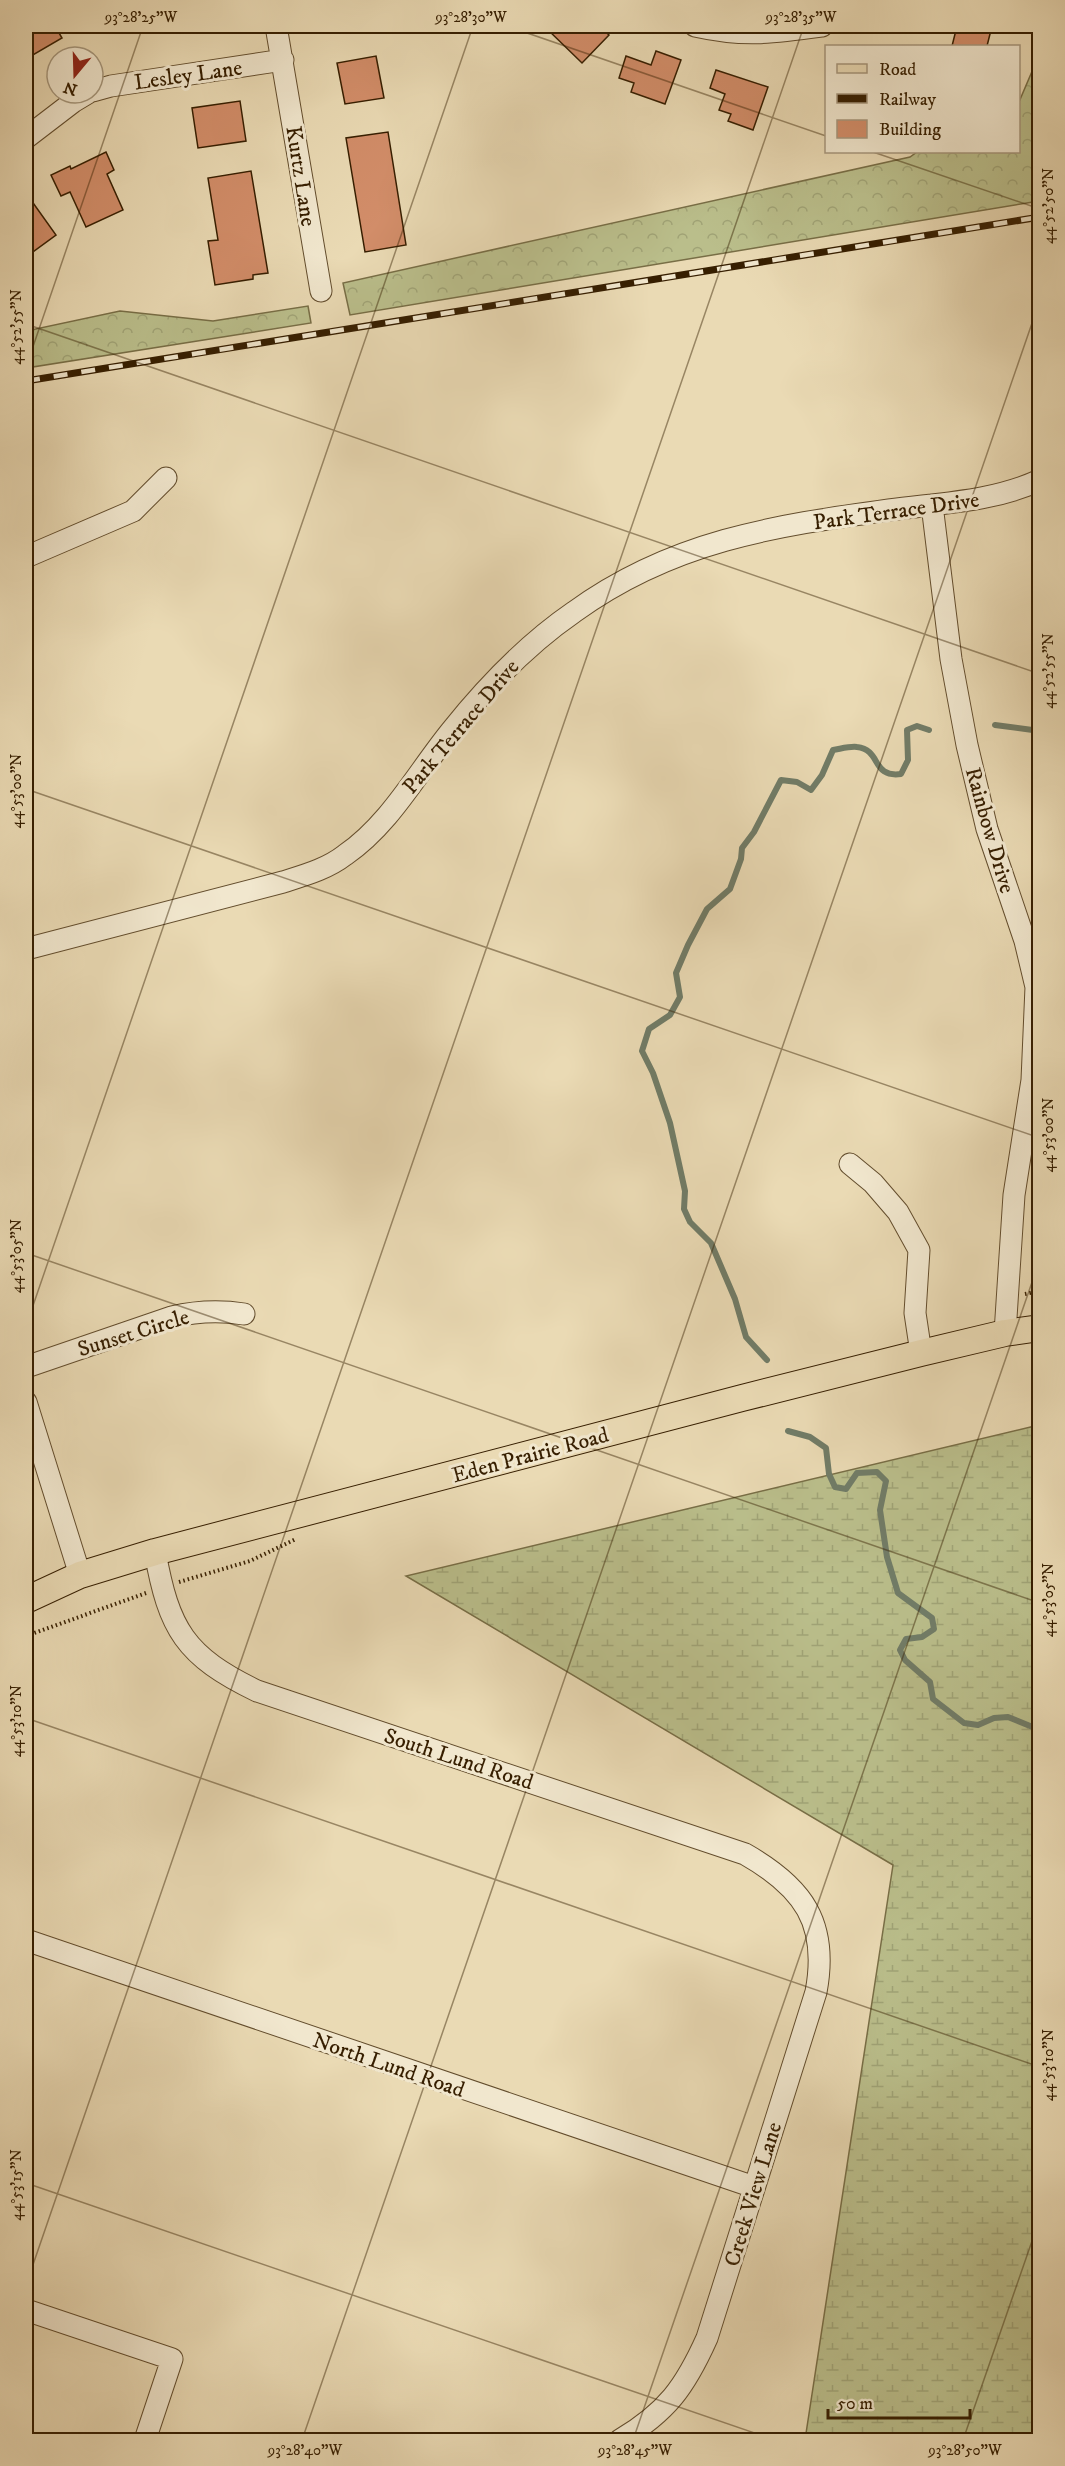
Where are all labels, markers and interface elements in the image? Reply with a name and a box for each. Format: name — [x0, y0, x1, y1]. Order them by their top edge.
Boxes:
text: 93°28'25"W — [104, 8, 178, 27]
text: 93°28'30"W — [434, 8, 507, 27]
text: 93°28'35"W — [765, 8, 837, 27]
north arrow — [45, 45, 105, 105]
legend — [825, 45, 1020, 153]
street label: Lesley Lane — [132, 55, 244, 96]
text: Road — [879, 59, 916, 81]
text: N — [61, 77, 80, 100]
text: Railway — [879, 89, 937, 111]
text: Building — [879, 119, 941, 141]
street label: Kurtz Lane — [279, 124, 322, 228]
text: 44°52'50"N — [1039, 168, 1058, 244]
text: 44°52'55"N — [7, 289, 26, 365]
street label: Park Terrace Drive — [811, 486, 981, 537]
text: 44°52'55"N — [1039, 633, 1058, 709]
street label: Park Terrace Drive — [397, 654, 525, 800]
text: 44°53'00"N — [7, 754, 26, 828]
street label: Rainbow Drive — [959, 764, 1020, 897]
text: 44°53'00"N — [1039, 1098, 1058, 1172]
text: 44°53'05"N — [7, 1219, 26, 1293]
street label: Sunset Circle — [74, 1304, 193, 1363]
street label: Eden Prairie Road — [449, 1422, 612, 1489]
text: 44°53'05"N — [1039, 1563, 1058, 1637]
text: 44°53'10"N — [7, 1685, 26, 1757]
street label: South Lund Road — [381, 1723, 537, 1796]
street label: North Lund Road — [309, 2027, 468, 2104]
text: 44°53'10"N — [1039, 2029, 1058, 2101]
street label: Creek View Lane — [719, 2119, 788, 2270]
text: 44°53'15"N — [7, 2149, 26, 2221]
scale bar — [828, 2382, 970, 2420]
text: 50 m — [837, 2393, 873, 2415]
text: 93°28'40"W — [267, 2441, 343, 2460]
text: 93°28'45"W — [597, 2441, 672, 2460]
text: 93°28'50"W — [927, 2441, 1002, 2460]

